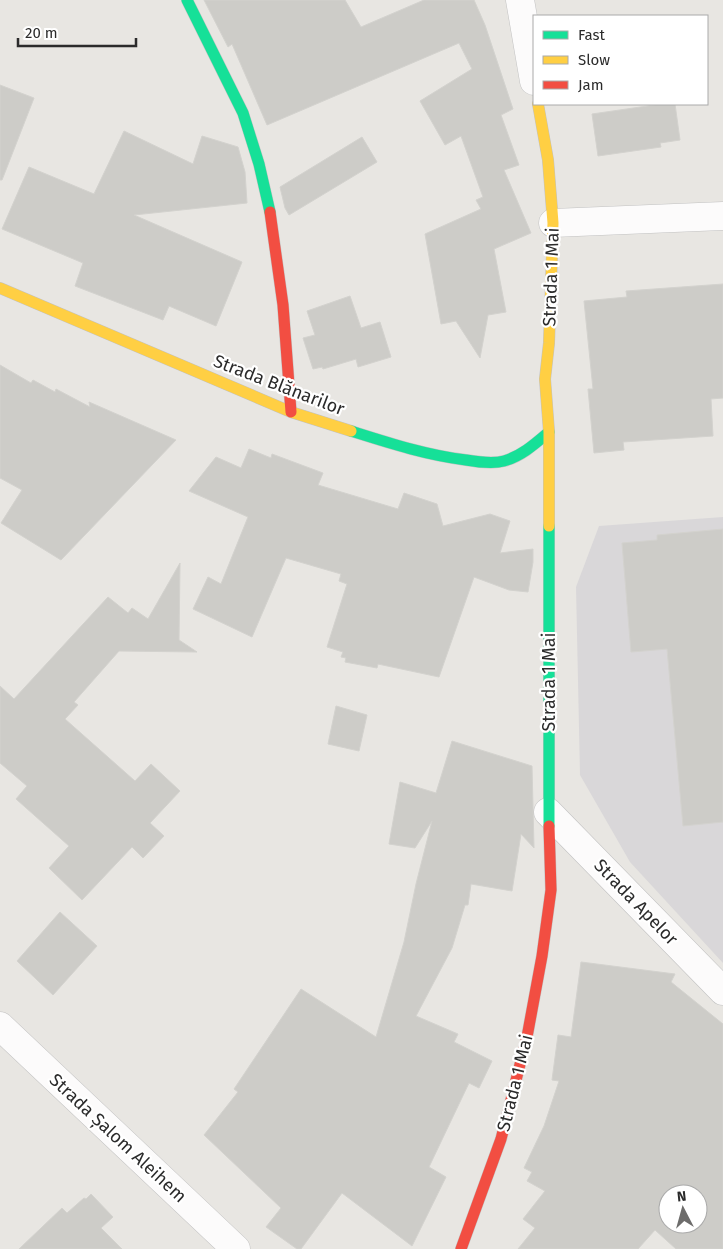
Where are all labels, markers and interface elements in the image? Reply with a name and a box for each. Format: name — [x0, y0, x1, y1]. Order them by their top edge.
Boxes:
scale bar — [18, 15, 135, 47]
legend — [533, 15, 708, 105]
text: 20 m — [25, 24, 58, 42]
text: Fast — [578, 26, 605, 44]
text: Slow — [578, 51, 610, 69]
text: Jam — [578, 76, 604, 94]
street label: Strada 1 Mai — [538, 227, 564, 327]
street label: Strada Blănarilor — [210, 350, 348, 420]
street label: Strada 1 Mai — [538, 632, 560, 732]
street label: Strada Apelor — [589, 854, 683, 950]
street label: Strada 1 Mai — [492, 1032, 538, 1134]
street label: Strada Șalom Aleihem — [44, 1069, 191, 1208]
north arrow — [658, 1184, 708, 1234]
text: N — [676, 1188, 687, 1206]

